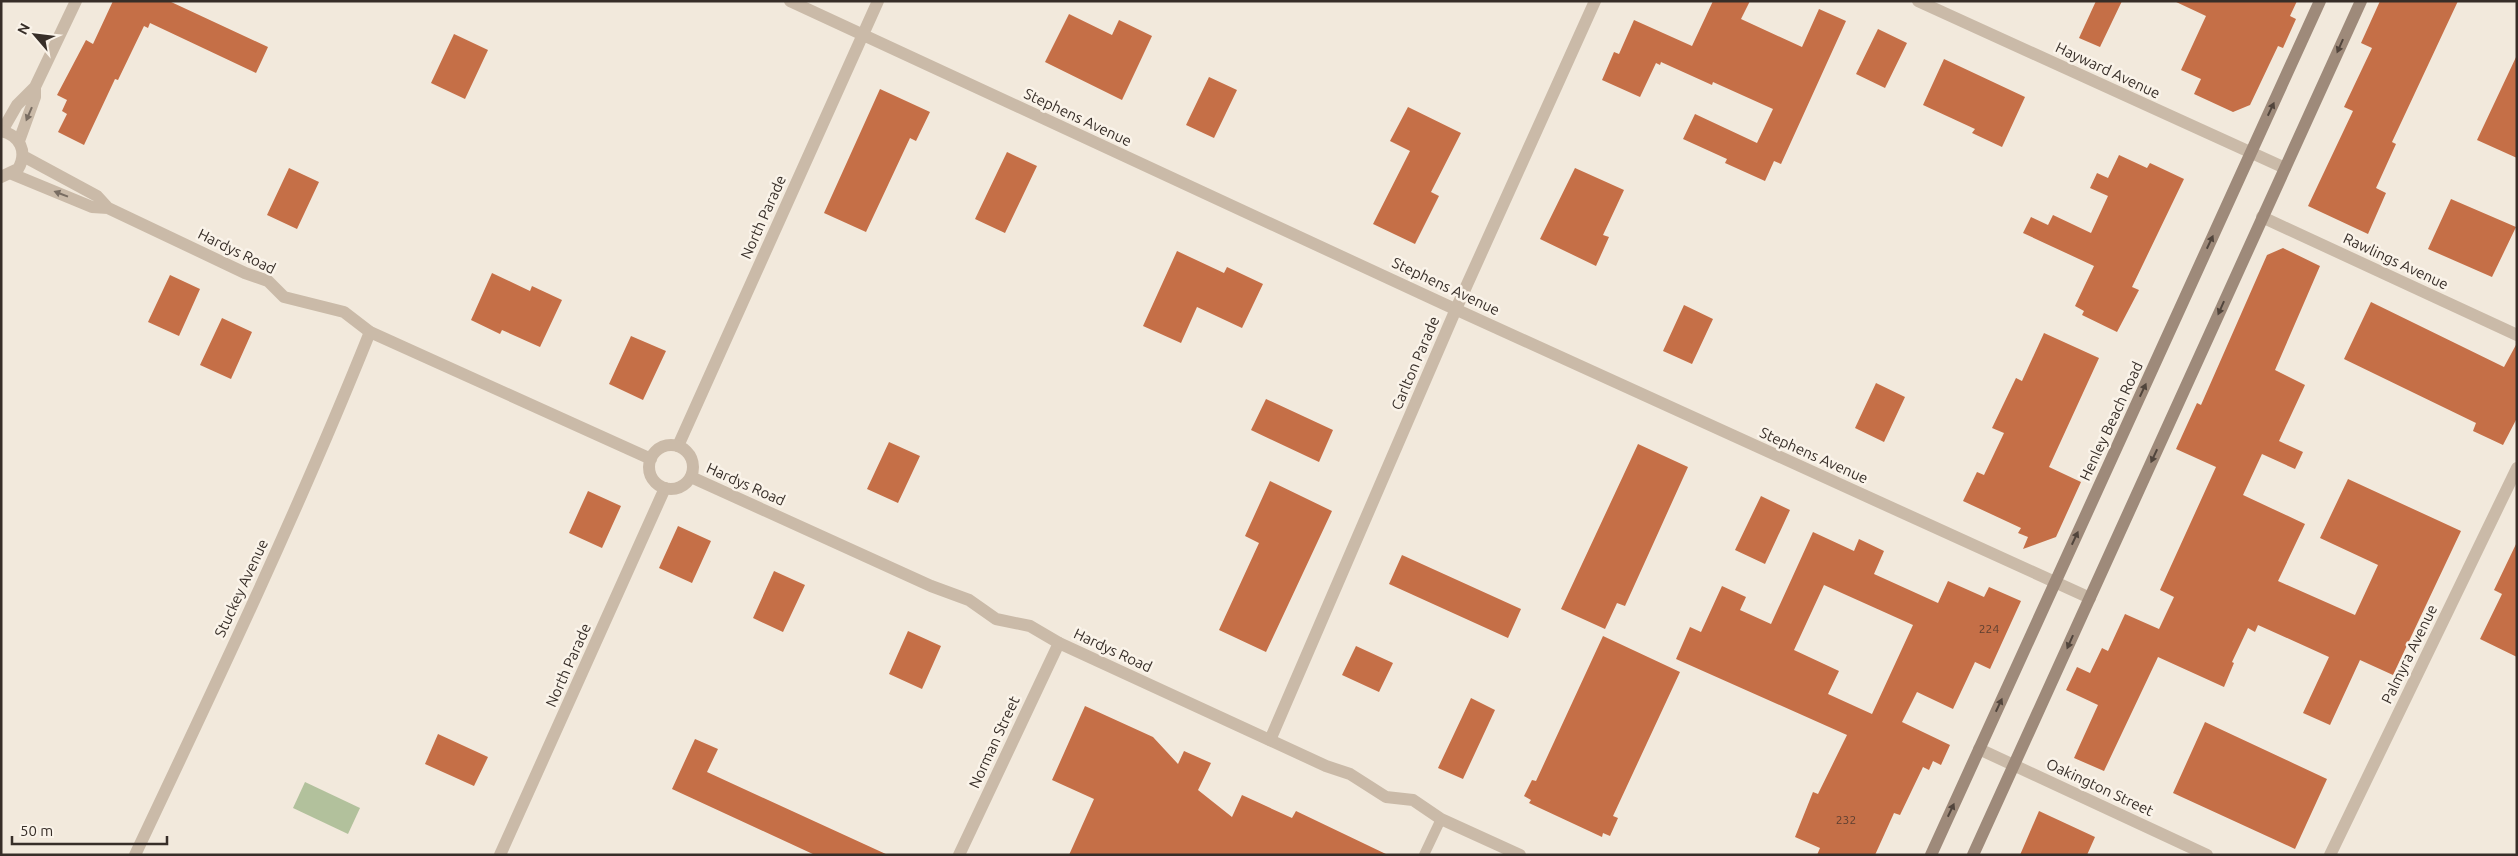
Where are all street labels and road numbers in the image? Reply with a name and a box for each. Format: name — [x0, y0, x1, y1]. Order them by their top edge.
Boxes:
street label: Hayward Avenue — [2053, 38, 2163, 102]
street label: Stephens Avenue — [1022, 85, 1134, 149]
street label: North Parade — [737, 172, 789, 262]
street label: Hardys Road — [195, 225, 279, 277]
street label: Rawlings Avenue — [2341, 229, 2451, 293]
street label: Stephens Avenue — [1390, 254, 1502, 318]
street label: Carlton Parade — [1388, 314, 1442, 412]
street label: Henley Beach Road — [2076, 359, 2146, 483]
street label: Stephens Avenue — [1757, 424, 1871, 486]
street label: Hardys Road — [704, 459, 788, 509]
street label: Stuckey Avenue — [211, 536, 271, 640]
street label: Palmyra Avenue — [2378, 602, 2440, 706]
street label: North Parade — [542, 620, 594, 710]
street label: Hardys Road — [1071, 624, 1155, 676]
street label: Norman Street — [965, 693, 1023, 791]
street label: Oakington Street — [2044, 755, 2156, 819]

